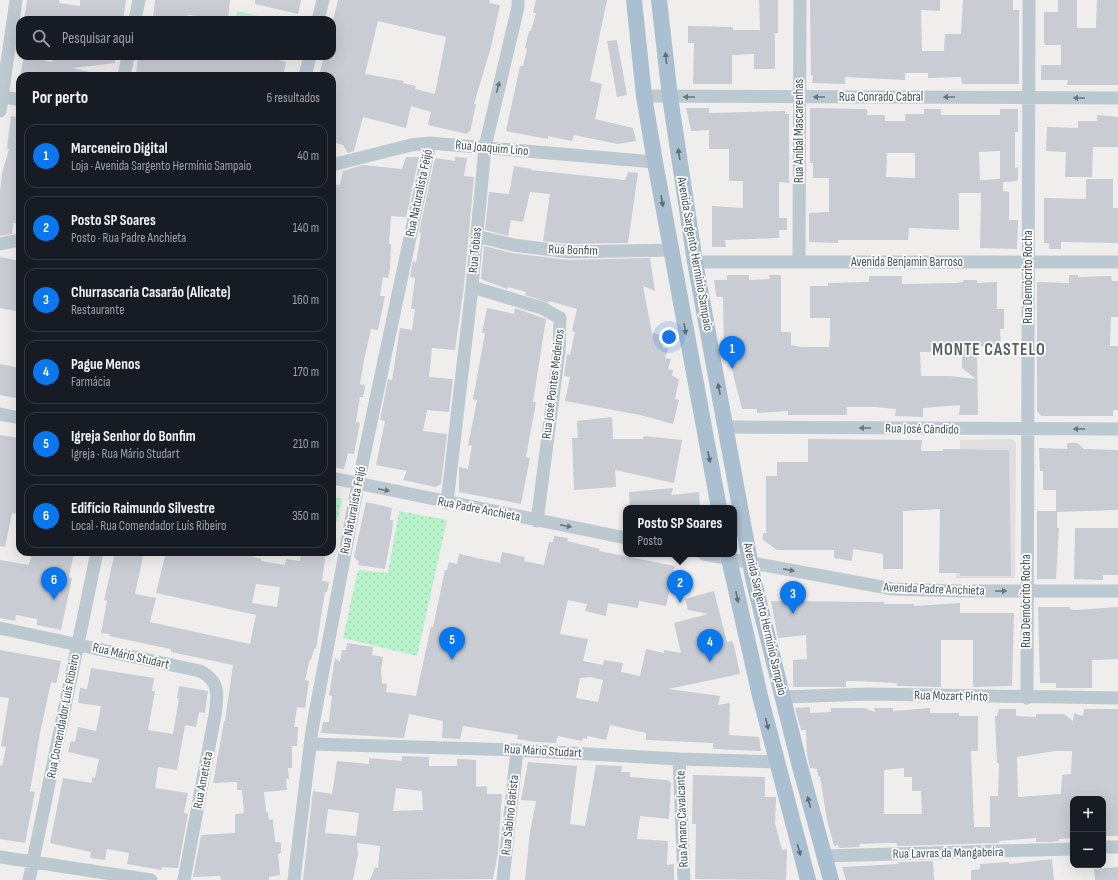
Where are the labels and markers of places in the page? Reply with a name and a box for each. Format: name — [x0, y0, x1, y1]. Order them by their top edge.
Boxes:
pin: 1 — [719, 336, 745, 369]
pin: 6 — [41, 567, 67, 600]
pin: 2 — [667, 570, 693, 603]
pin: 3 — [780, 581, 806, 614]
pin: 5 — [439, 627, 465, 660]
pin: 4 — [697, 629, 723, 662]

